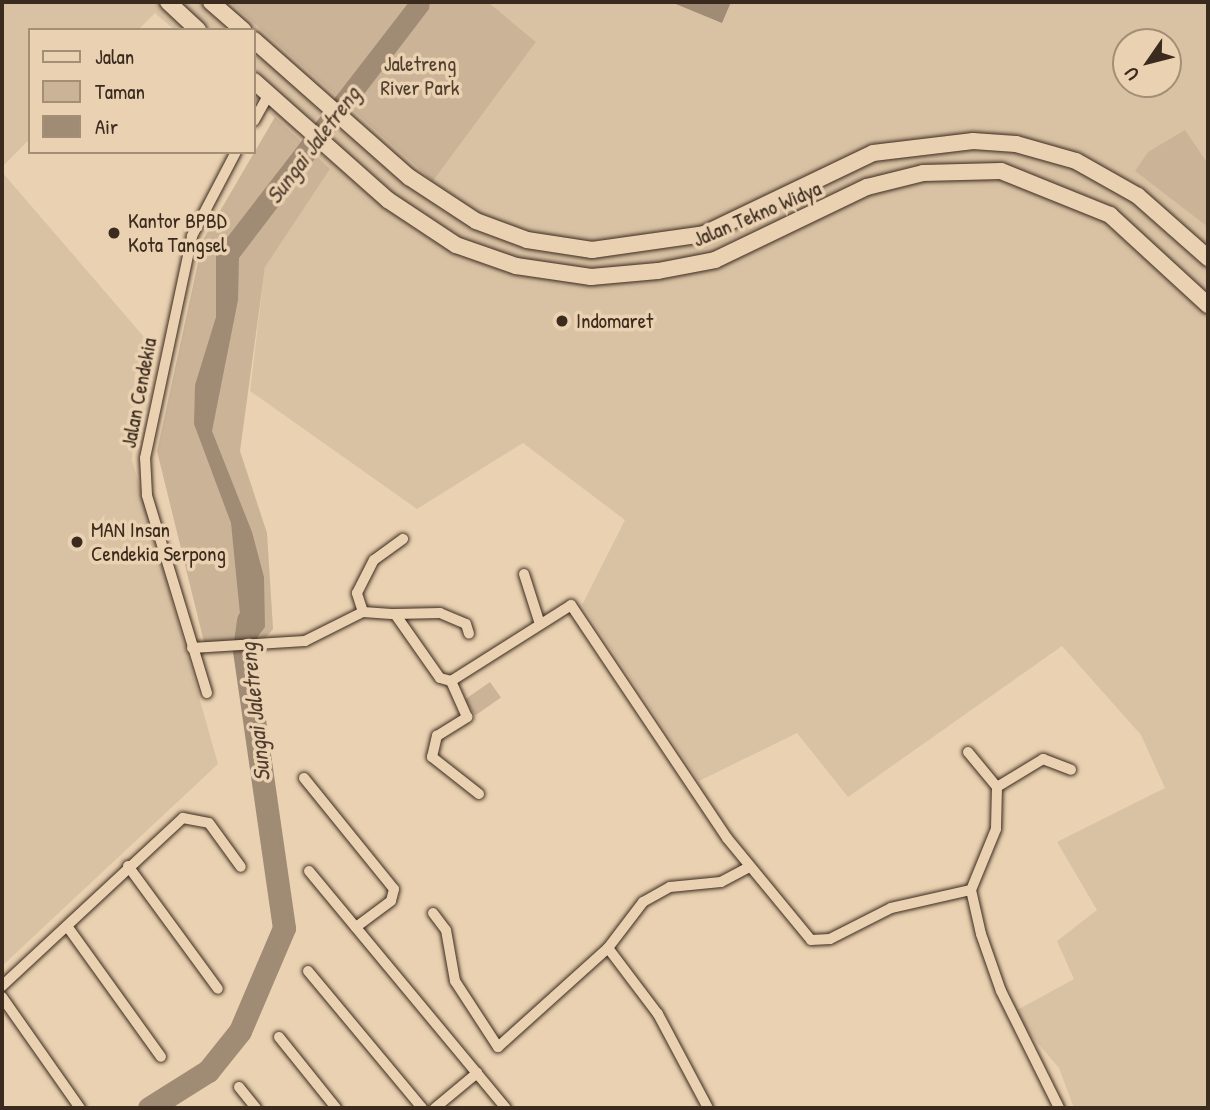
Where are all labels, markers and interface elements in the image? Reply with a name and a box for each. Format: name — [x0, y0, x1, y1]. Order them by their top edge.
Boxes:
legend — [28, 28, 256, 154]
north arrow — [1112, 28, 1182, 98]
text: Jalan — [95, 42, 134, 71]
park label: Jaletreng River Park — [380, 51, 460, 101]
text: U — [1118, 62, 1145, 86]
text: Taman — [95, 77, 145, 106]
water label: Sungai Jaletreng — [260, 81, 366, 209]
text: Air — [95, 112, 118, 141]
street label: Jalan Tekno Widya — [689, 176, 825, 252]
place label: Kantor BPBD Kota Tangsel — [128, 208, 227, 258]
marker: Kantor BPBD Kota Tangsel — [106, 225, 122, 241]
place label: Indomaret — [576, 308, 653, 334]
marker: Indomaret — [554, 313, 570, 329]
street label: Jalan Cendekia — [116, 336, 162, 450]
place label: MAN Insan Cendekia Serpong — [91, 517, 226, 567]
marker: MAN Insan Cendekia Serpong — [69, 534, 85, 550]
water label: Sungai Jaletreng — [234, 641, 276, 783]

